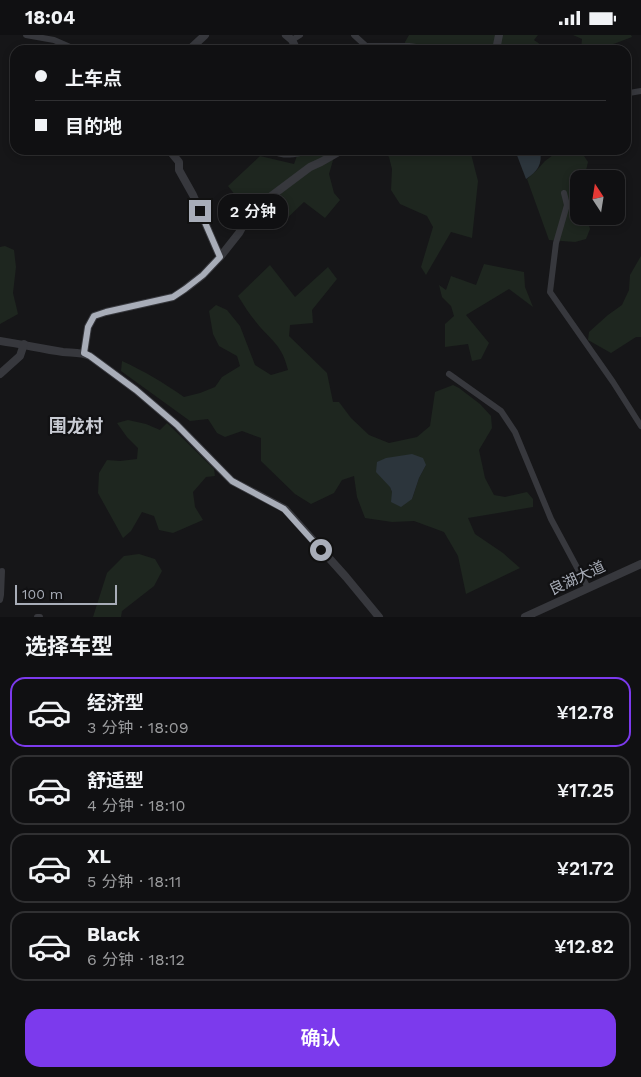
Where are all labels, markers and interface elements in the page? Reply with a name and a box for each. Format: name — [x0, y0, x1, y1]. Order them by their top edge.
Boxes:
text: 18:04 — [25, 6, 75, 29]
text: 上车点 — [65, 67, 122, 90]
text: 目的地 — [65, 115, 122, 138]
north arrow — [570, 170, 625, 225]
map controls — [570, 170, 625, 225]
callout: 2 分钟 — [218, 193, 288, 229]
route end — [189, 200, 211, 222]
text: 2 分钟 — [230, 202, 276, 221]
district label: 围龙村 — [49, 415, 103, 436]
route start — [310, 539, 332, 561]
street label: 良湖大道 — [546, 557, 608, 599]
scale bar — [15, 582, 118, 605]
text: 100 m — [22, 586, 63, 602]
text: 选择车型 — [25, 634, 113, 659]
icon: car — [27, 690, 72, 735]
text: 经济型 — [87, 691, 144, 714]
text: ¥12.78 — [556, 701, 614, 724]
text: 3 分钟 · 18:09 — [87, 718, 189, 737]
icon: car — [27, 768, 72, 813]
text: 舒适型 — [87, 769, 144, 792]
text: ¥17.25 — [557, 779, 614, 802]
text: 4 分钟 · 18:10 — [87, 796, 185, 815]
text: XL — [87, 845, 111, 868]
icon: car — [27, 846, 72, 891]
text: ¥21.72 — [557, 857, 614, 880]
text: 5 分钟 · 18:11 — [87, 872, 181, 891]
text: Black — [87, 923, 140, 946]
icon: car — [27, 924, 72, 969]
text: ¥12.82 — [554, 935, 614, 958]
text: 6 分钟 · 18:12 — [87, 950, 185, 969]
button: 确认 — [25, 1009, 616, 1067]

